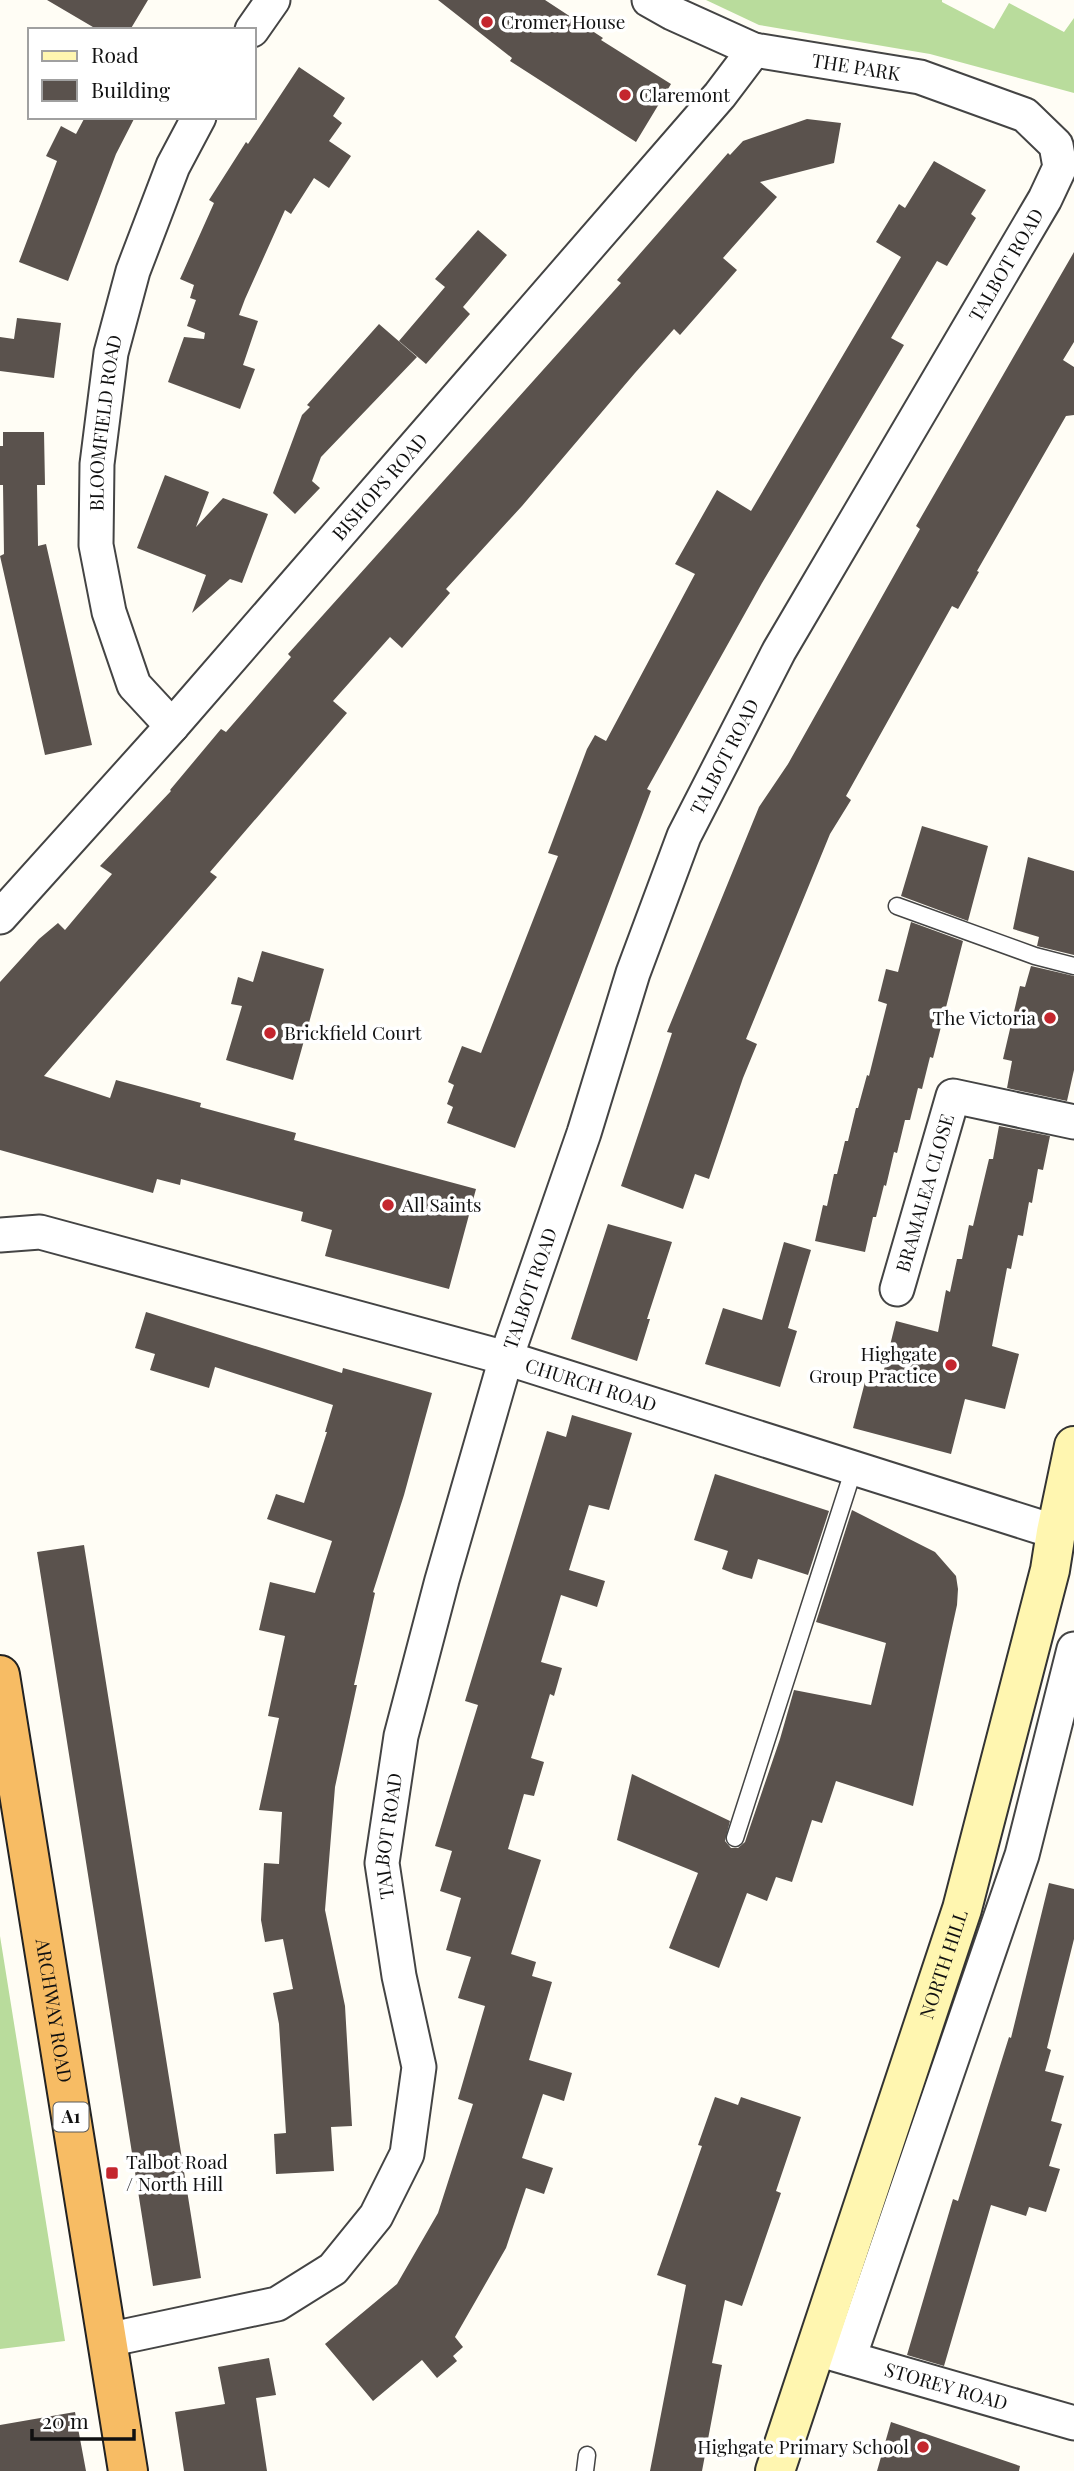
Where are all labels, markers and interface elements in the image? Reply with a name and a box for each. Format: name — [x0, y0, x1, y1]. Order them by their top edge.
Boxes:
place label: Cromer House — [501, 8, 625, 34]
marker: Cromer House — [479, 14, 495, 30]
legend — [28, 28, 256, 119]
text: Road — [91, 40, 139, 68]
street label: THE PARK — [810, 46, 903, 86]
text: Building — [91, 75, 170, 103]
place label: Claremont — [639, 81, 730, 107]
marker: Claremont — [617, 87, 633, 103]
street label: TALBOT ROAD — [962, 203, 1049, 326]
street label: BLOOMFIELD ROAD — [82, 331, 127, 511]
street label: BISHOPS ROAD — [325, 427, 433, 545]
street label: TALBOT ROAD — [683, 694, 764, 819]
place label: The Victoria — [933, 1004, 1037, 1030]
marker: The Victoria — [1042, 1010, 1058, 1026]
place label: Brickfield Court — [284, 1019, 422, 1045]
marker: Brickfield Court — [262, 1025, 278, 1041]
street label: BRAMALEA CLOSE — [889, 1111, 959, 1275]
place label: All Saints — [401, 1191, 481, 1217]
marker: All Saints — [380, 1197, 396, 1213]
street label: TALBOT ROAD — [496, 1224, 562, 1352]
place label: Highgate Group Practice — [809, 1340, 937, 1388]
street label: CHURCH ROAD — [522, 1351, 660, 1417]
marker: Highgate Group Practice — [943, 1357, 959, 1373]
street label: TALBOT ROAD — [368, 1771, 407, 1901]
street label: NORTH HILL — [912, 1906, 973, 2022]
street label: ARCHWAY ROAD — [30, 1936, 79, 2084]
road number: A1 — [54, 2102, 88, 2132]
place label: Talbot Road / North Hill — [126, 2148, 228, 2196]
marker: Talbot Road / North Hill — [104, 2165, 120, 2181]
street label: STOREY ROAD — [882, 2355, 1011, 2415]
scale bar — [32, 2398, 133, 2442]
text: 20 m — [42, 2406, 89, 2434]
place label: Highgate Primary School — [697, 2433, 910, 2459]
marker: Highgate Primary School — [915, 2439, 931, 2455]

